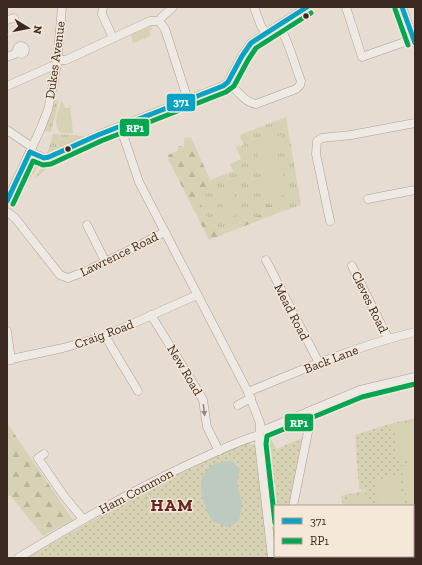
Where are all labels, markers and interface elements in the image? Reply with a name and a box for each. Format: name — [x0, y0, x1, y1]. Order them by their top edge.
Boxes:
north arrow — [8, 8, 48, 48]
unlabelled marker — [301, 11, 311, 21]
street label: Dukes Avenue — [42, 20, 68, 100]
text: N — [30, 24, 44, 36]
line badge: 371 — [166, 93, 196, 112]
text: 371 — [173, 96, 189, 109]
line badge: RP1 — [119, 118, 150, 137]
text: RP1 — [126, 122, 145, 135]
unlabelled marker — [63, 144, 73, 154]
street label: Lawrence Road — [77, 229, 161, 279]
street label: Cleves Road — [349, 269, 391, 335]
street label: Mead Road — [271, 281, 313, 343]
street label: Craig Road — [72, 316, 136, 352]
street label: New Road — [164, 342, 206, 398]
street label: Back Lane — [302, 342, 360, 376]
one-way arrow — [201, 404, 207, 416]
line badge: RP1 — [284, 413, 314, 432]
text: RP1 — [290, 417, 309, 430]
street label: Ham Common — [96, 465, 176, 517]
district label: HAM — [151, 495, 193, 515]
legend — [274, 505, 414, 557]
text: 371 — [310, 514, 327, 528]
text: RP1 — [310, 534, 329, 548]

